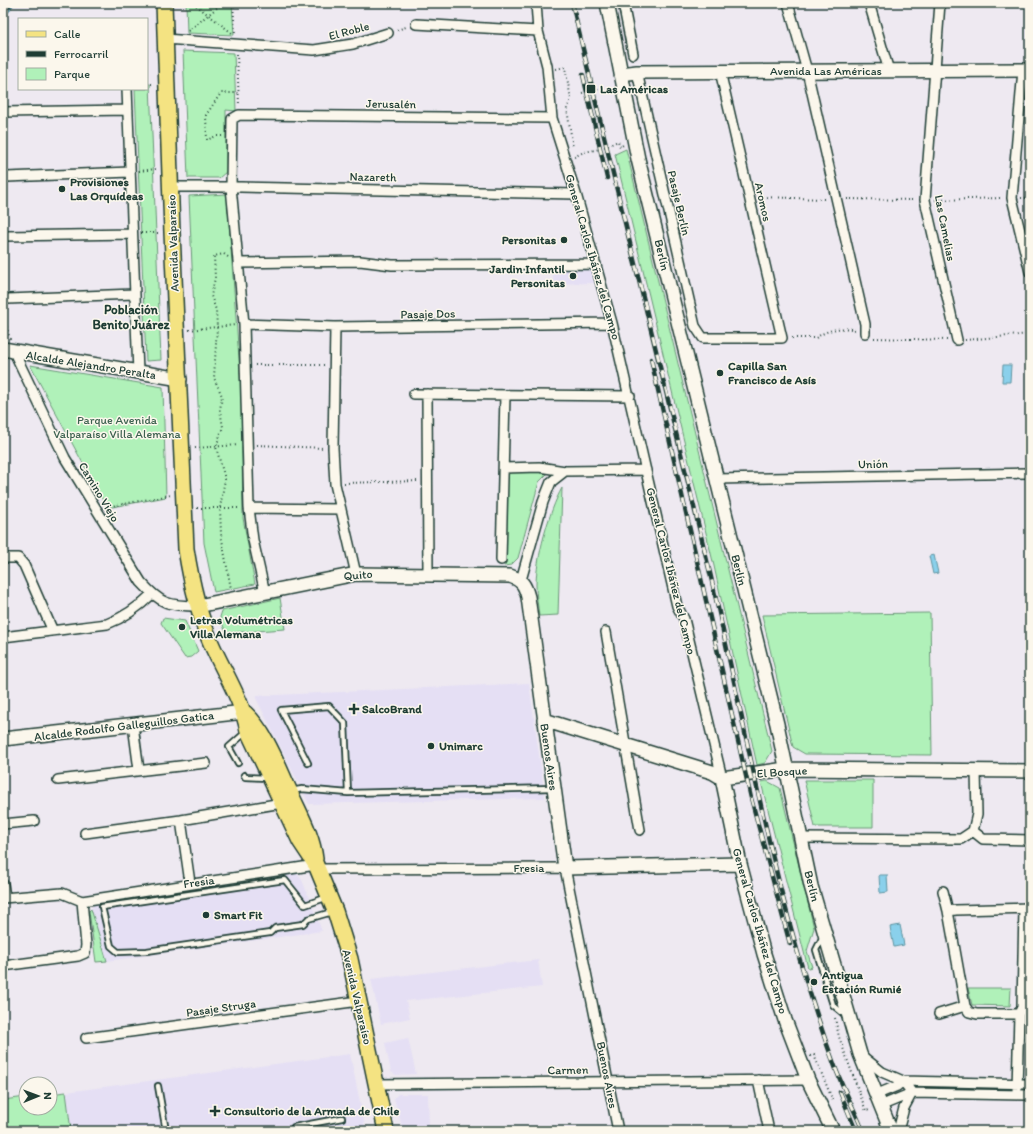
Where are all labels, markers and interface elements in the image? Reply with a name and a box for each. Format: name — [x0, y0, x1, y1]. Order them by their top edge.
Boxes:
legend — [18, 18, 148, 90]
street label: El Roble — [327, 19, 371, 43]
text: Calle — [54, 27, 81, 41]
text: Ferrocarril — [54, 47, 109, 61]
street label: Avenida Las Américas — [770, 64, 882, 78]
text: Parque — [54, 67, 90, 81]
place label: Las Américas — [600, 82, 669, 96]
marker: Las Américas — [585, 83, 597, 95]
street label: Jerusalén — [366, 97, 417, 111]
street label: Pasaje Berlín — [665, 169, 693, 238]
street label: Nazareth — [349, 170, 397, 184]
street label: General Carlos Ibáñez del Campo — [563, 173, 623, 341]
place label: Provisiones Las Orquídeas — [70, 175, 144, 204]
street label: Aromos — [752, 181, 774, 223]
marker: Provisiones Las Orquídeas — [57, 184, 67, 194]
street label: Avenida Valparaíso — [164, 194, 182, 292]
street label: Las Camelias — [932, 194, 958, 262]
place label: Personitas — [502, 233, 557, 247]
marker: Personitas — [559, 235, 569, 245]
street label: Berlín — [652, 238, 672, 272]
place label: Jardin Infantil Personitas — [489, 262, 566, 290]
marker: Jardin Infantil Personitas — [568, 271, 578, 281]
district label: Población Benito Juárez — [92, 302, 171, 332]
street label: Pasaje Dos — [400, 307, 456, 321]
street label: Alcalde Alejandro Peralta — [25, 348, 157, 382]
place label: Capilla San Francisco de Asís — [728, 359, 817, 387]
marker: Capilla San Francisco de Asís — [715, 368, 725, 378]
park label: Parque Avenida Valparaíso Villa Alemana — [53, 413, 182, 441]
street label: Unión — [858, 457, 889, 471]
street label: Camino Viejo — [76, 460, 122, 524]
street label: General Carlos Ibáñez del Campo — [643, 486, 699, 656]
street label: Berlín — [728, 553, 750, 587]
street label: Quito — [343, 567, 373, 583]
place label: Letras Volumétricas Villa Alemana — [190, 613, 293, 641]
marker: Letras Volumétricas Villa Alemana — [177, 622, 187, 632]
place label: SalcoBrand — [362, 702, 422, 716]
marker: SalcoBrand — [349, 704, 359, 714]
street label: Alcalde Rodolfo Galleguillos Gatica — [33, 708, 216, 744]
street label: Buenos Aires — [537, 723, 561, 791]
place label: Unimarc — [439, 739, 483, 753]
marker: Unimarc — [426, 741, 436, 751]
street label: El Bosque — [756, 763, 808, 781]
street label: General Carlos Ibáñez del Campo — [730, 847, 790, 1015]
street label: Fresia — [513, 861, 545, 875]
street label: Berlín — [801, 869, 823, 903]
street label: Fresia — [183, 873, 216, 891]
place label: Smart Fit — [214, 908, 263, 922]
marker: Smart Fit — [201, 910, 211, 920]
street label: Avenida Valparaíso — [339, 948, 375, 1046]
place label: Antigua Estación Rumié — [821, 968, 902, 996]
marker: Antigua Estación Rumié — [809, 977, 819, 987]
street label: Pasaje Struga — [185, 996, 257, 1020]
street label: Buenos Aires — [594, 1041, 620, 1109]
street label: Carmen — [547, 1063, 589, 1077]
north arrow — [18, 1076, 58, 1116]
text: N — [41, 1092, 54, 1100]
place label: Consultorio de la Armada de Chile — [224, 1104, 399, 1118]
marker: Consultorio de la Armada de Chile — [209, 1105, 221, 1117]

